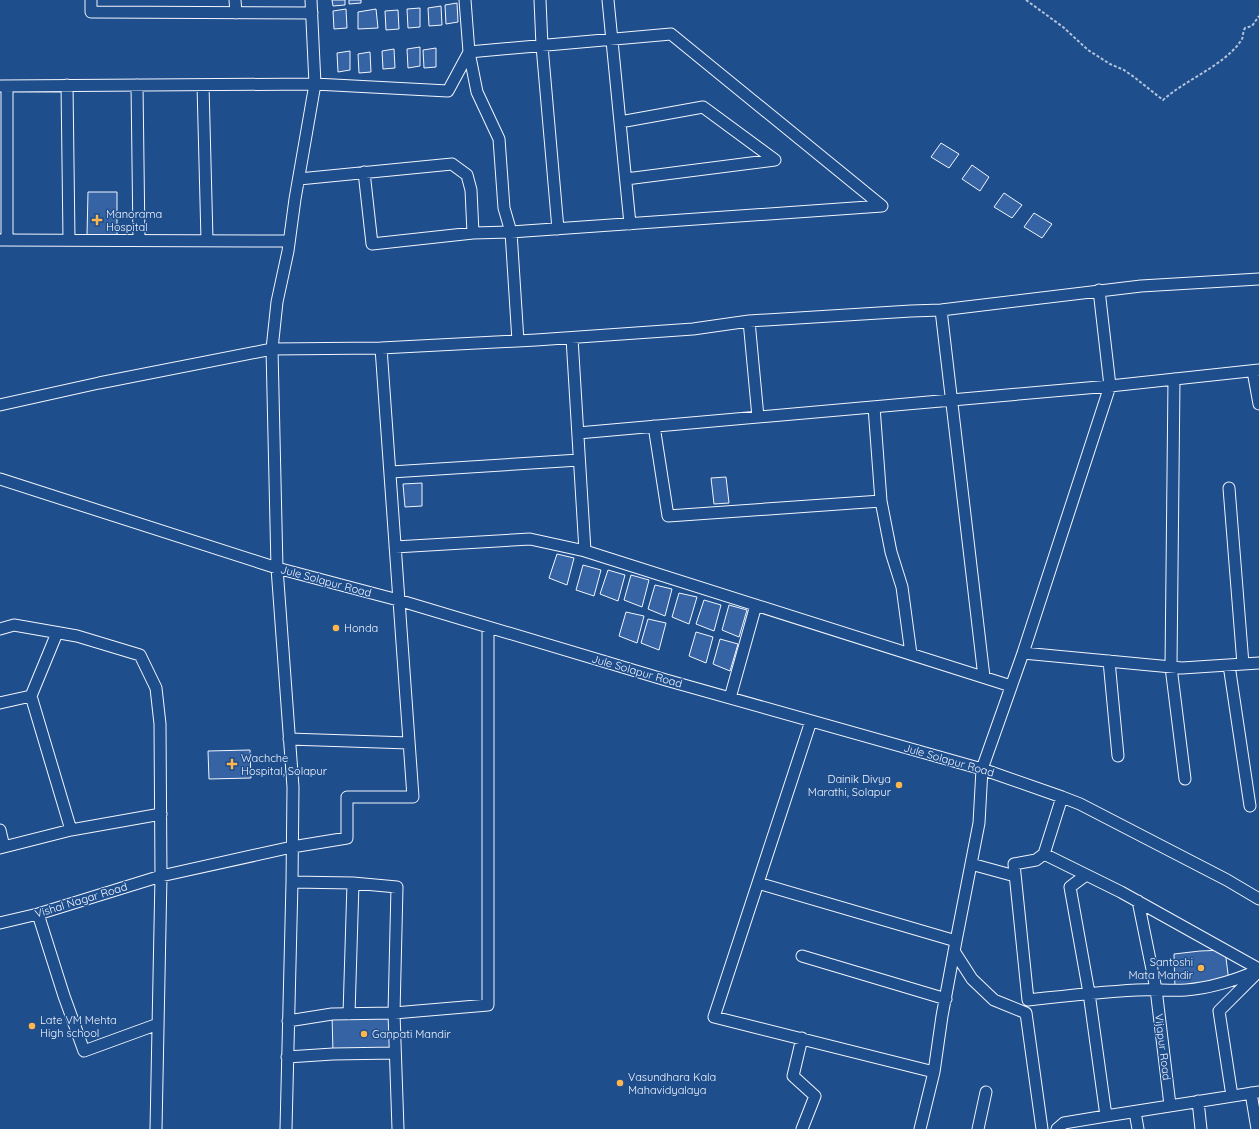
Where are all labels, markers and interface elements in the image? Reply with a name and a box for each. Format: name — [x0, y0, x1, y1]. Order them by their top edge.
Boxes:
place label: Manorama Hospital — [106, 207, 162, 234]
marker: Manorama Hospital — [91, 214, 103, 226]
street label: Jule Solapur Road — [279, 562, 373, 600]
place label: Honda — [344, 621, 378, 635]
marker: Honda — [331, 623, 341, 633]
street label: Jule Solapur Road — [590, 651, 684, 691]
street label: Jule Solapur Road — [902, 740, 996, 780]
place label: Wachche Hospital, Solapur — [241, 751, 328, 778]
marker: Wachche Hospital, Solapur — [226, 758, 238, 770]
place label: Dainik Divya Marathi, Solapur — [808, 772, 892, 799]
marker: Dainik Divya Marathi, Solapur — [894, 780, 904, 790]
street label: Vishal Nagar Road — [33, 879, 129, 921]
place label: Santoshi Mata Mandir — [1128, 955, 1194, 982]
marker: Santoshi Mata Mandir — [1196, 963, 1206, 973]
place label: Late VM Mehta High school — [40, 1013, 117, 1040]
street label: Vijapur Road — [1152, 1013, 1174, 1081]
marker: Late VM Mehta High school — [27, 1021, 37, 1031]
place label: Ganpati Mandir — [372, 1027, 451, 1041]
marker: Ganpati Mandir — [359, 1029, 369, 1039]
place label: Vasundhara Kala Mahavidyalaya — [628, 1070, 716, 1097]
marker: Vasundhara Kala Mahavidyalaya — [615, 1078, 625, 1088]

